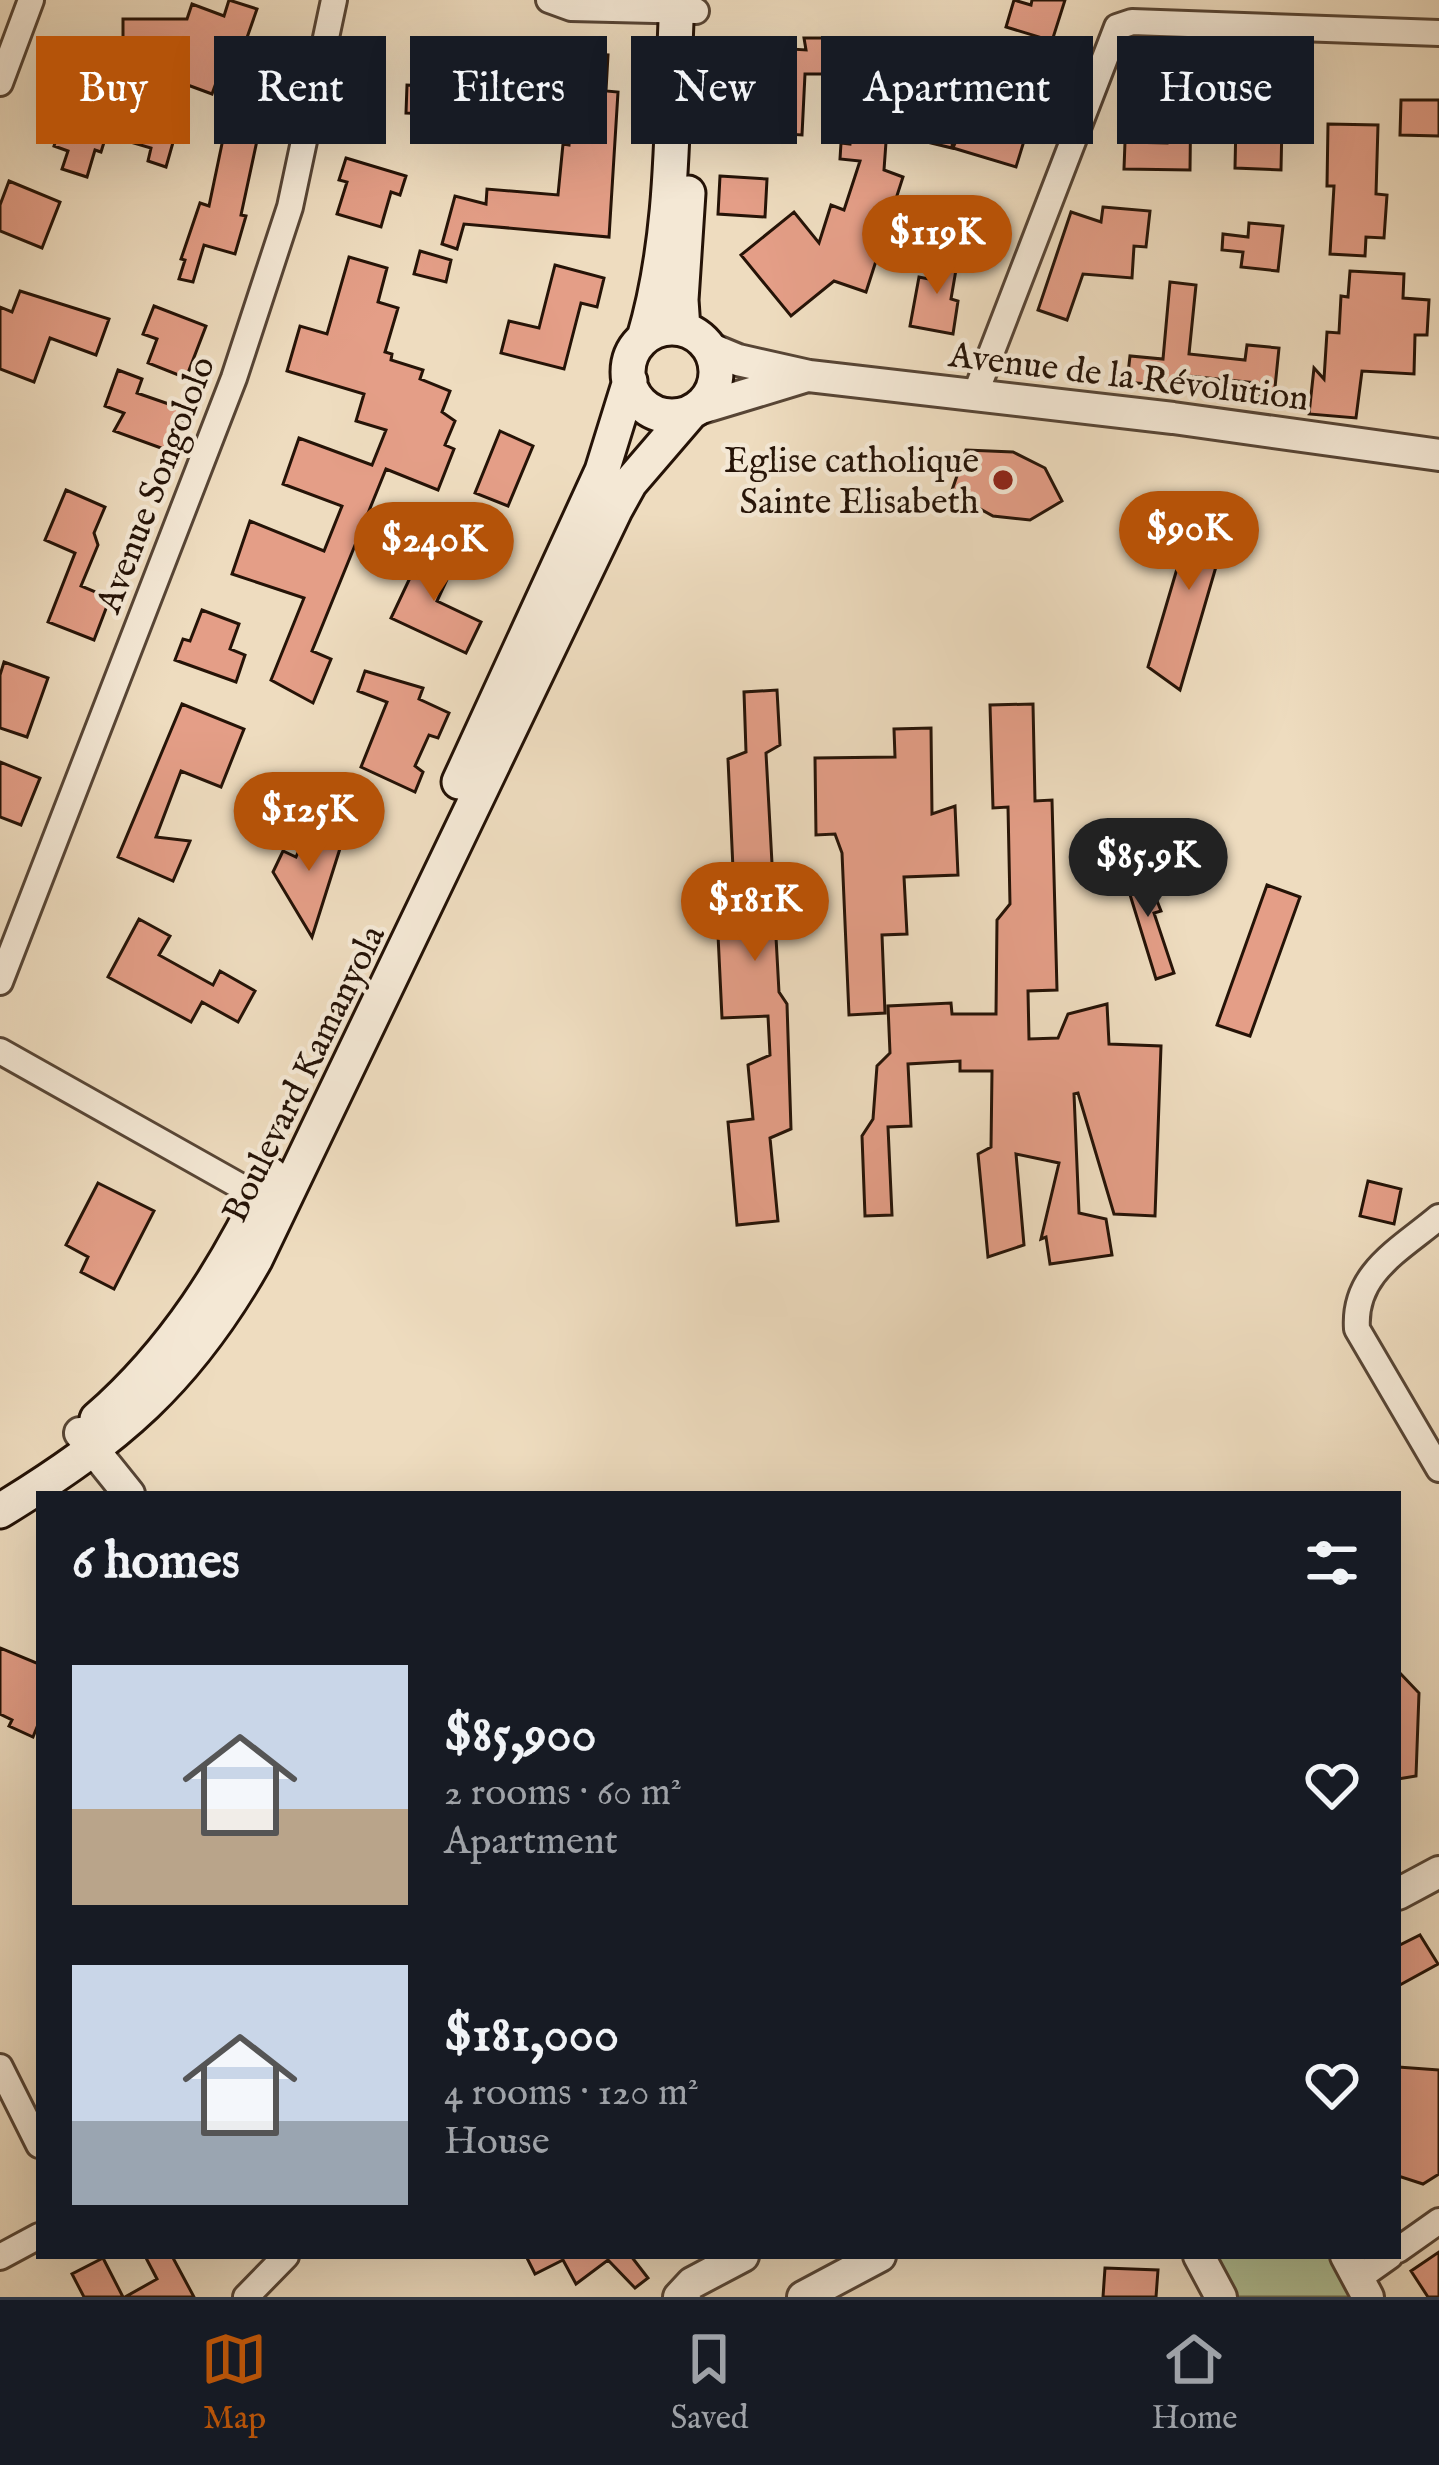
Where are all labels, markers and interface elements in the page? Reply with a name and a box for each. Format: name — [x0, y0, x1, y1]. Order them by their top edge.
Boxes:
chip: Buy — [36, 36, 190, 144]
chip: Rent — [214, 36, 386, 144]
chip: Filters — [410, 36, 607, 144]
chip: New — [631, 36, 797, 144]
chip: Apartment — [821, 36, 1093, 144]
chip: House — [1117, 36, 1314, 144]
pin: $119K — [853, 195, 1021, 297]
text: $119K — [889, 209, 985, 258]
street label: Avenue de la Révolution — [945, 333, 1311, 423]
street label: Avenue Songololo — [86, 350, 227, 621]
place label: Eglise catholique Sainte Elisabeth — [724, 439, 979, 526]
marker: Eglise catholique Sainte Elisabeth — [990, 467, 1016, 493]
pin: $90K — [1118, 491, 1260, 593]
pin: $240K — [350, 502, 518, 604]
text: $90K — [1146, 505, 1232, 554]
text: $240K — [381, 516, 487, 565]
pin: $125K — [225, 772, 393, 874]
text: $125K — [261, 786, 357, 835]
pin: $85.9K — [1050, 818, 1246, 920]
text: $85.9K — [1096, 832, 1200, 881]
pin: $181K — [671, 862, 839, 964]
text: $181K — [708, 876, 802, 925]
street label: Boulevard Kamanyola — [213, 918, 397, 1231]
icon: filters — [1299, 1530, 1365, 1596]
text: 6 homes — [72, 1531, 240, 1596]
text: $85,900 — [444, 1704, 597, 1769]
icon: home — [168, 1713, 312, 1857]
icon: heart — [1299, 1752, 1365, 1818]
text: 2 rooms · 60 m² — [444, 1769, 682, 1818]
text: Apartment — [444, 1818, 618, 1867]
text: $181,000 — [444, 2004, 619, 2069]
icon: home — [168, 2013, 312, 2157]
icon: heart — [1299, 2052, 1365, 2118]
text: 4 rooms · 120 m² — [444, 2069, 699, 2118]
text: House — [444, 2118, 550, 2167]
tab: Map — [201, 2326, 267, 2440]
tab: Saved — [670, 2326, 748, 2440]
tab: Home — [1151, 2326, 1238, 2440]

